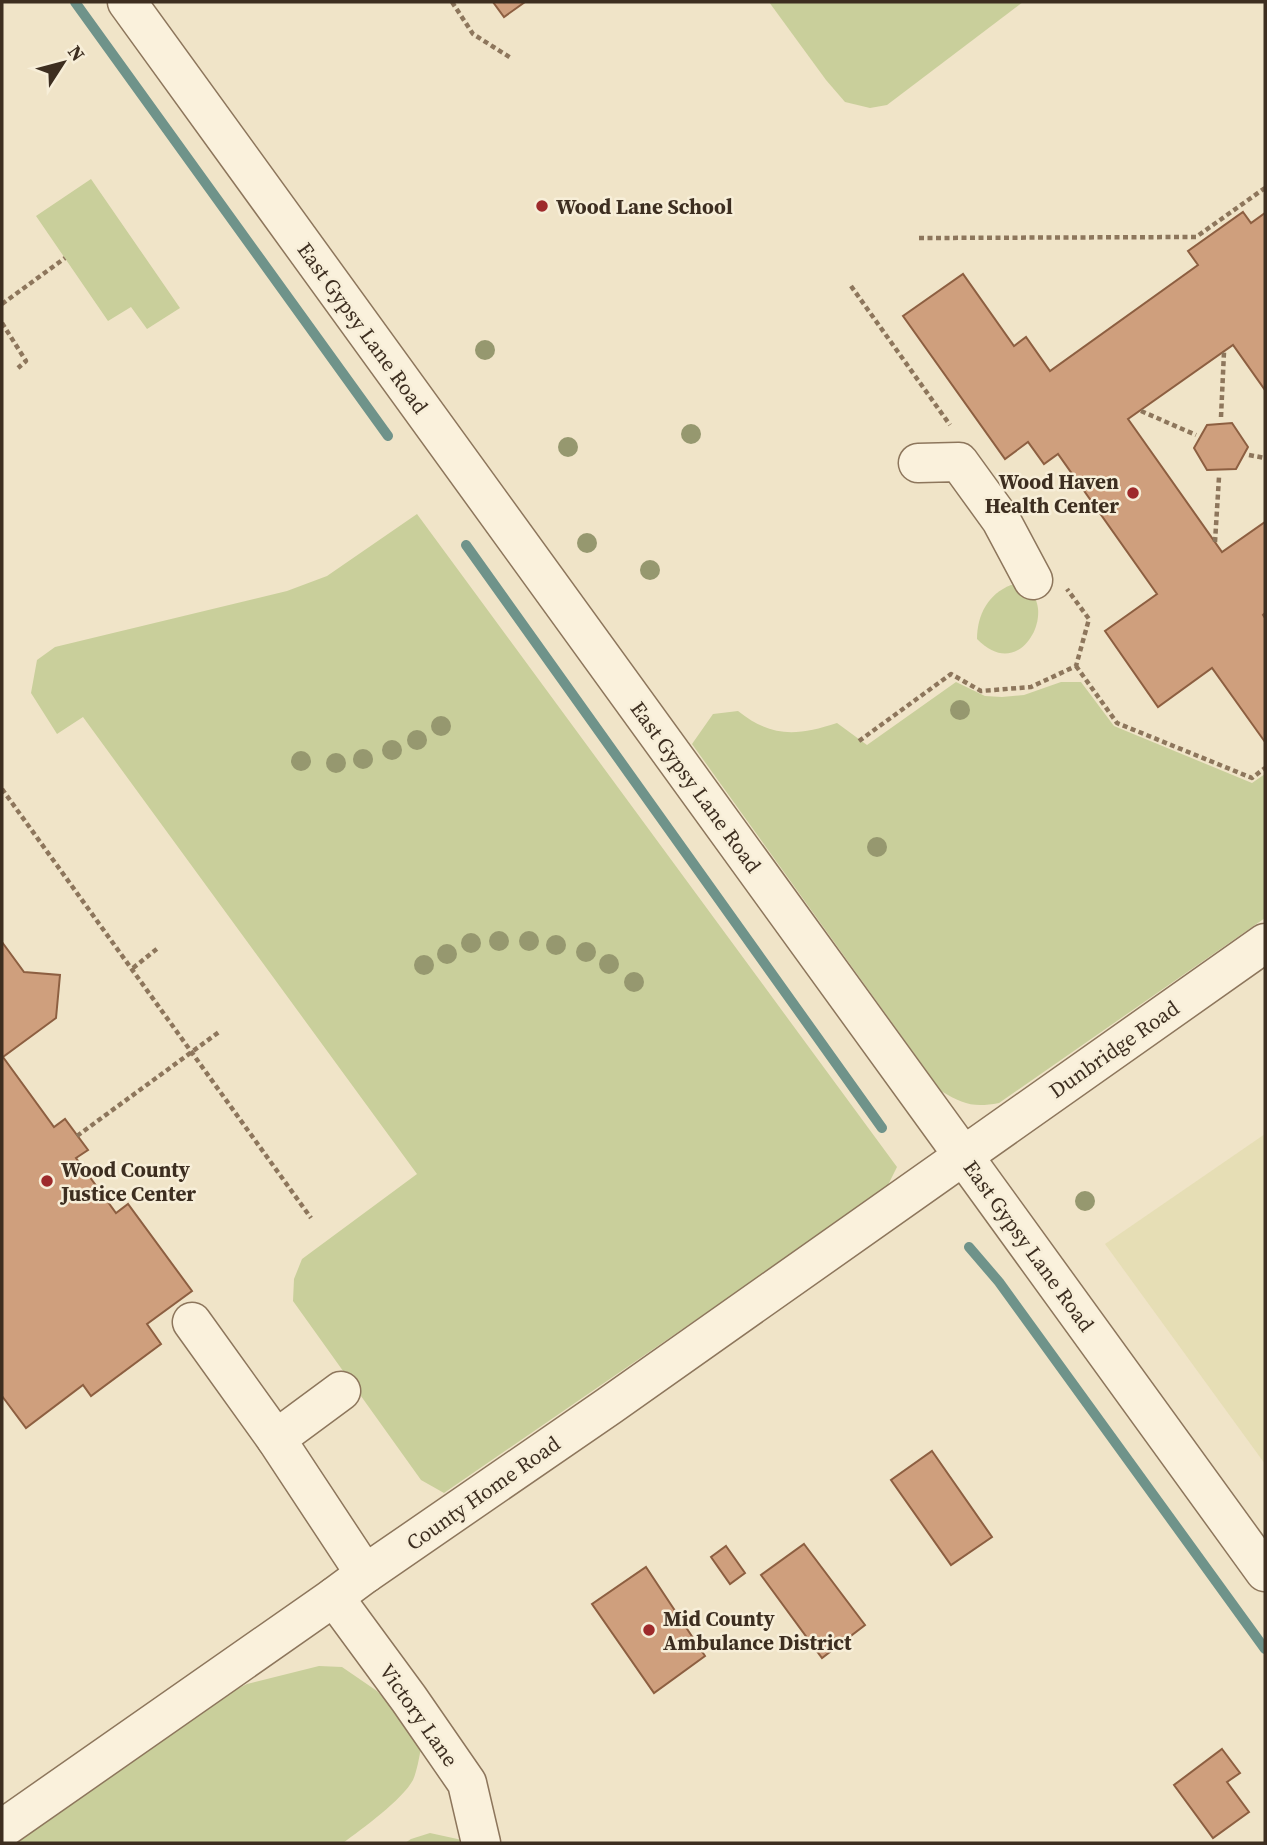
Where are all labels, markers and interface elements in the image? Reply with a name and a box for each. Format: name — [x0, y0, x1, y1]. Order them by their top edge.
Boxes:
north arrow — [28, 28, 98, 98]
text: N — [62, 40, 91, 66]
place label: Wood Lane School — [556, 192, 733, 221]
marker: Wood Lane School — [534, 198, 550, 214]
street label: East Gypsy Lane Road — [291, 236, 435, 420]
place label: Wood Haven Health Center — [985, 467, 1119, 520]
marker: Wood Haven Health Center — [1125, 485, 1141, 501]
street label: East Gypsy Lane Road — [624, 695, 768, 879]
street label: Dunbridge Road — [1043, 993, 1185, 1105]
street label: East Gypsy Lane Road — [957, 1154, 1101, 1338]
place label: Wood County Justice Center — [59, 1155, 196, 1208]
marker: Wood County Justice Center — [39, 1173, 55, 1189]
street label: County Home Road — [400, 1429, 566, 1557]
place label: Mid County Ambulance District — [663, 1604, 852, 1657]
marker: Mid County Ambulance District — [641, 1622, 657, 1638]
street label: Victory Lane — [373, 1658, 465, 1772]

